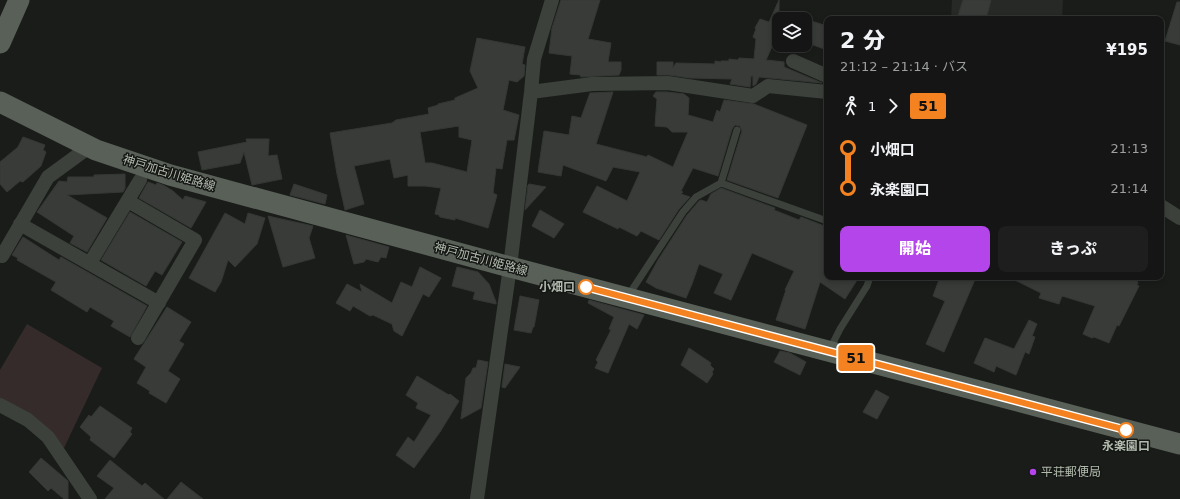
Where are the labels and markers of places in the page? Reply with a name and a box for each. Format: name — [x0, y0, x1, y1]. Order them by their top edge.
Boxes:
marker: 小畑口 — [578, 279, 594, 295]
place label: 小畑口 — [539, 280, 575, 294]
marker: 永楽園口 — [1118, 422, 1134, 438]
place label: 永楽園口 — [1102, 439, 1150, 453]
place label: 平荘郵便局 — [1041, 465, 1101, 479]
marker: 平荘郵便局 — [1028, 467, 1038, 477]

